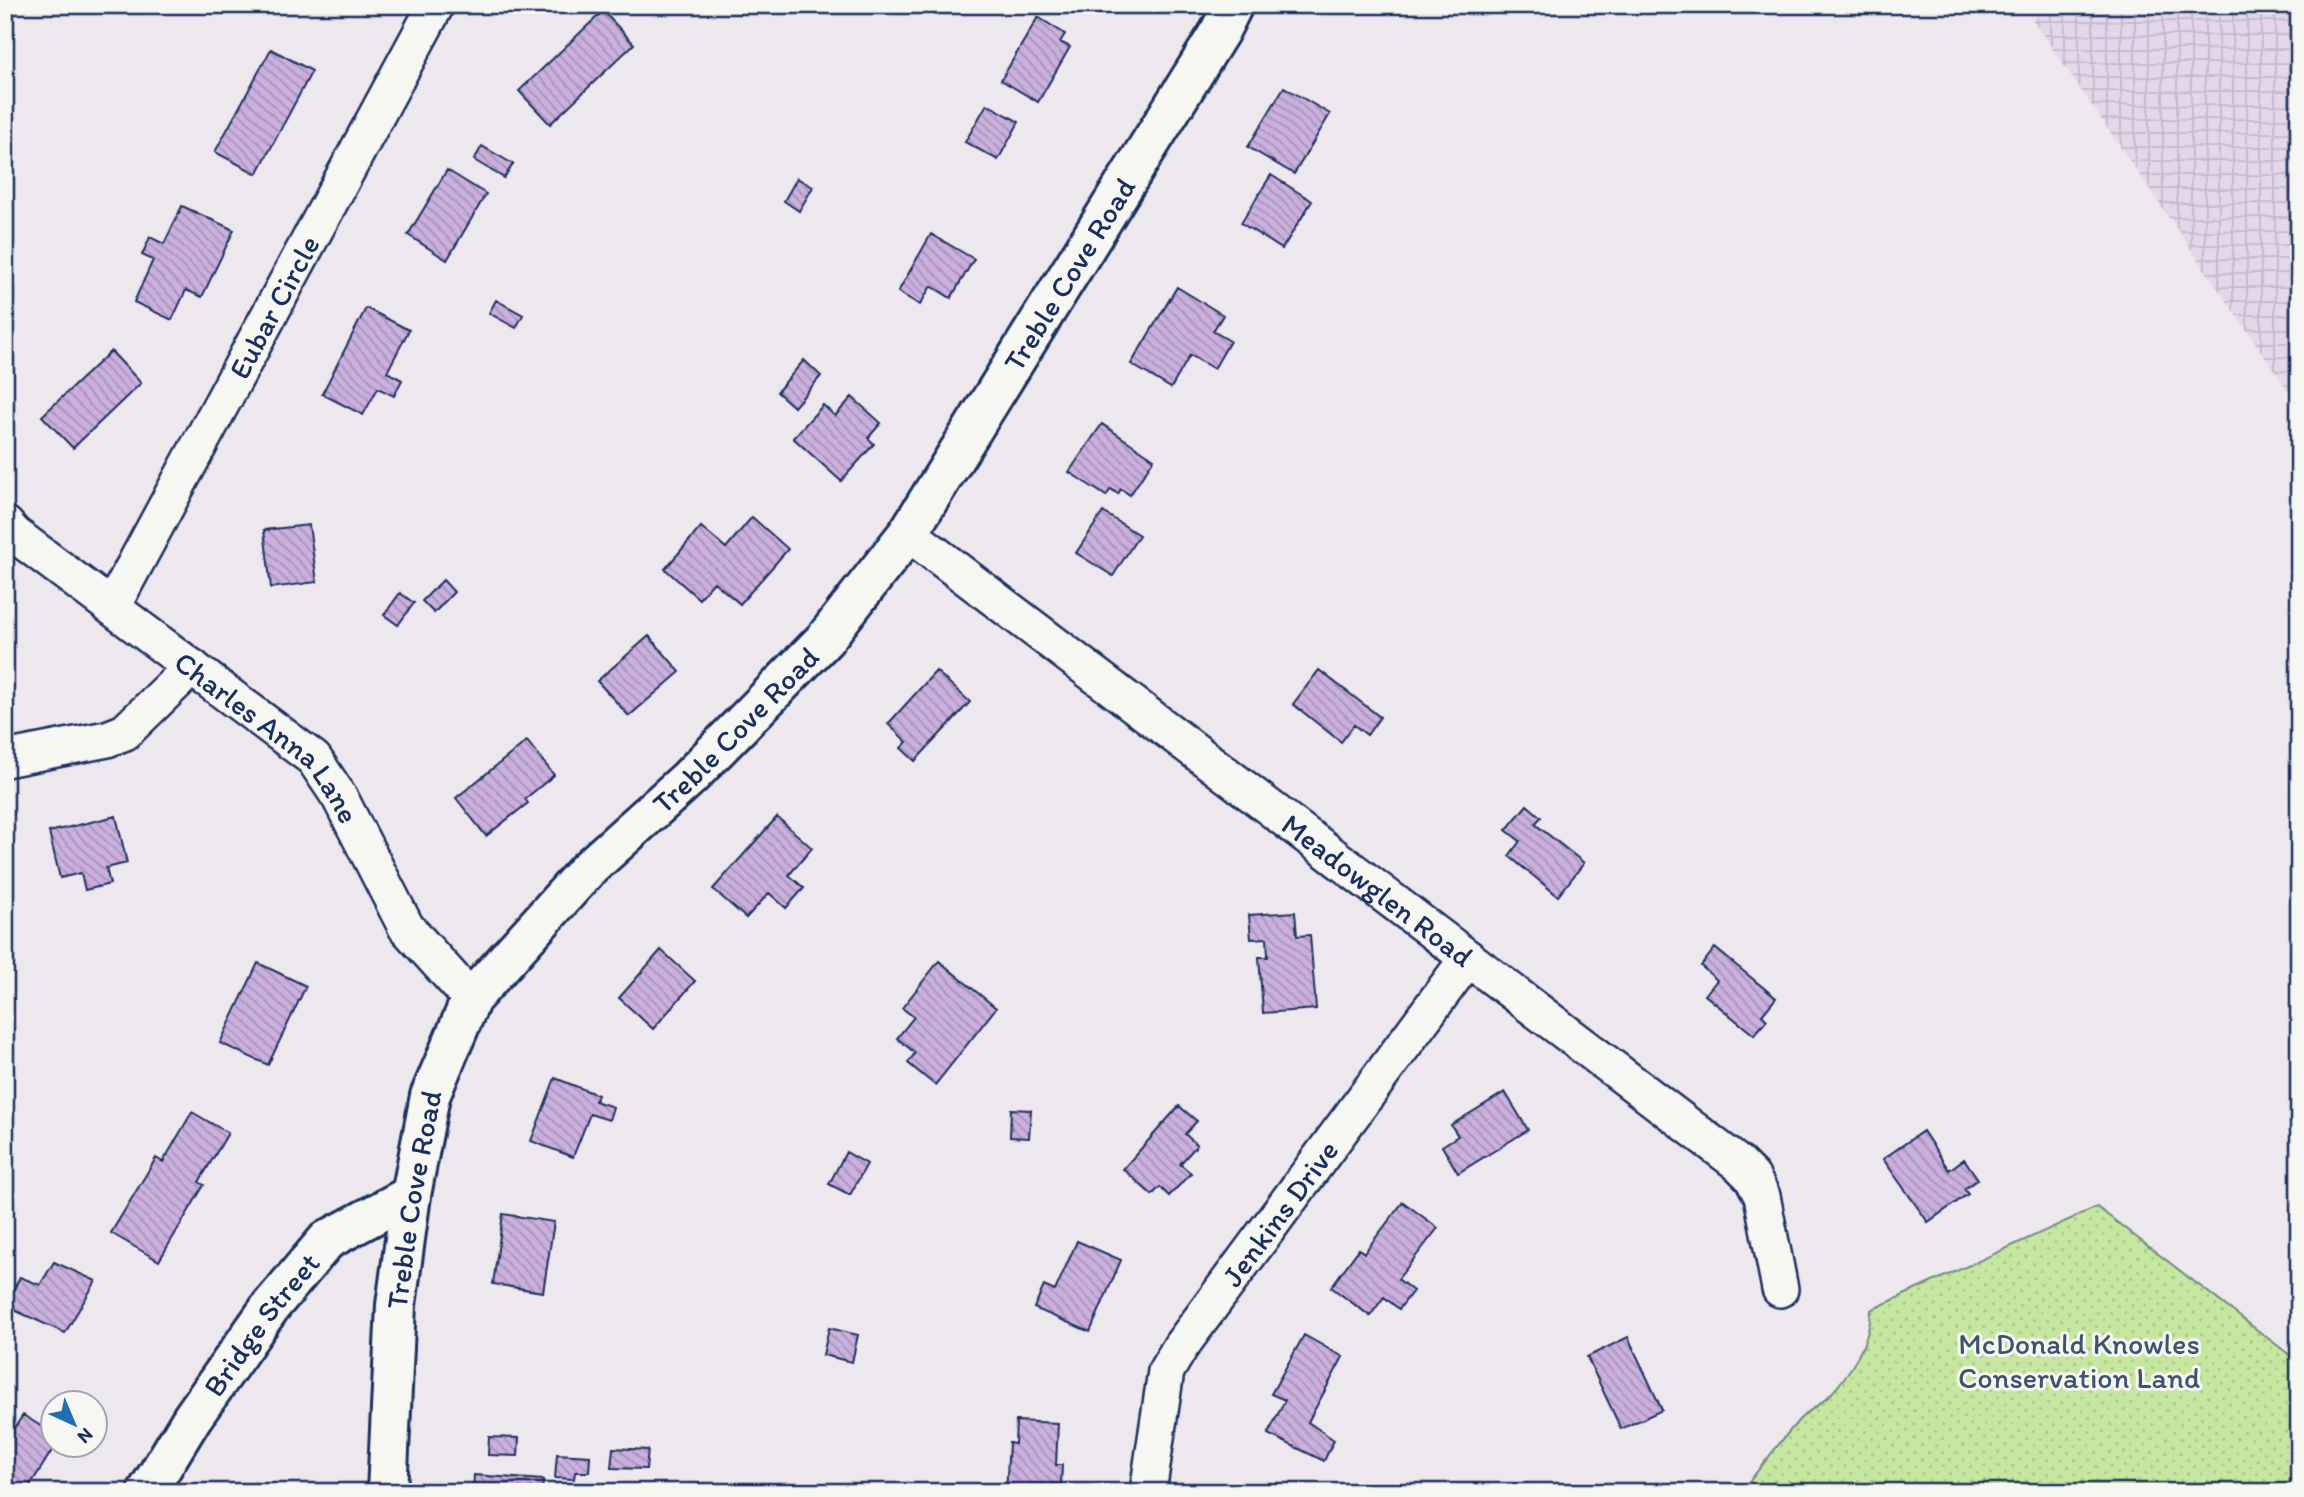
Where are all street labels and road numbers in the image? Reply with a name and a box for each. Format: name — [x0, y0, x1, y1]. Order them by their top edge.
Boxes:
street label: Treble Cove Road — [995, 171, 1143, 378]
street label: Eubar Circle — [220, 229, 327, 385]
street label: Treble Cove Road — [644, 638, 826, 821]
street label: Charles Anna Lane — [167, 643, 368, 829]
street label: Meadowglen Road — [1275, 805, 1481, 974]
street label: Treble Cove Road — [377, 1087, 449, 1311]
street label: Jenkins Drive — [1213, 1132, 1346, 1294]
street label: Bridge Street — [195, 1245, 327, 1403]

